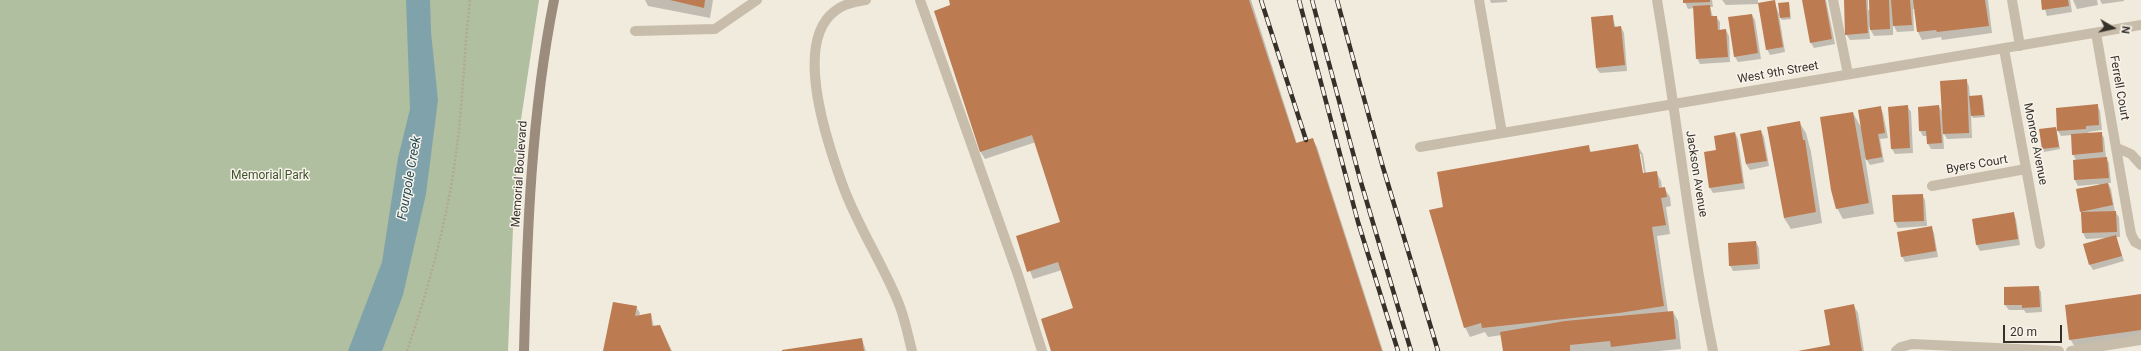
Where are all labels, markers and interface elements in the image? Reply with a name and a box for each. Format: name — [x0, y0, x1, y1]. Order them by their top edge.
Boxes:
north arrow — [2093, 8, 2133, 48]
text: N — [2118, 25, 2132, 35]
street label: Ferrell Court — [2106, 54, 2132, 122]
street label: West 9th Street — [1736, 59, 1820, 87]
street label: Monroe Avenue — [2020, 102, 2050, 186]
street label: Memorial Boulevard — [509, 120, 531, 228]
street label: Jackson Avenue — [1682, 130, 1710, 218]
water label: Fourpole Creek — [395, 135, 425, 221]
street label: Byers Court — [1945, 153, 2009, 177]
park label: Memorial Park — [231, 169, 309, 183]
scale bar — [2005, 317, 2064, 343]
text: 20 m — [2010, 325, 2037, 339]

